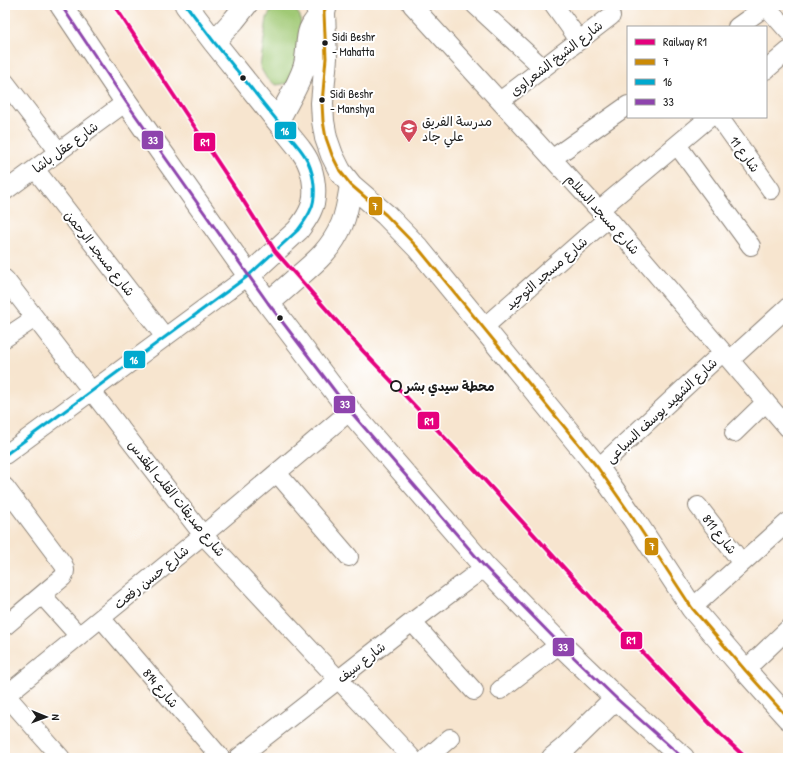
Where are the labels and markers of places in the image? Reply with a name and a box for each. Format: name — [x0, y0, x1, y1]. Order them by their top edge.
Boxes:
place label: Sidi Beshr - Mahatta — [332, 28, 376, 60]
marker: Sidi Beshr - Mahatta — [320, 38, 330, 48]
unlabelled marker — [238, 73, 248, 83]
place label: Sidi Beshr - Manshya — [330, 85, 375, 117]
marker: Sidi Beshr - Manshya — [317, 95, 327, 105]
place label: مدرسة الفريق علي جاد — [422, 112, 492, 148]
school or university icon: مدرسة الفريق علي جاد — [399, 118, 419, 143]
unlabelled marker — [275, 313, 285, 323]
place label: محطة سيدي بشر — [403, 377, 495, 397]
marker: محطة سيدي بشر — [390, 380, 402, 392]

